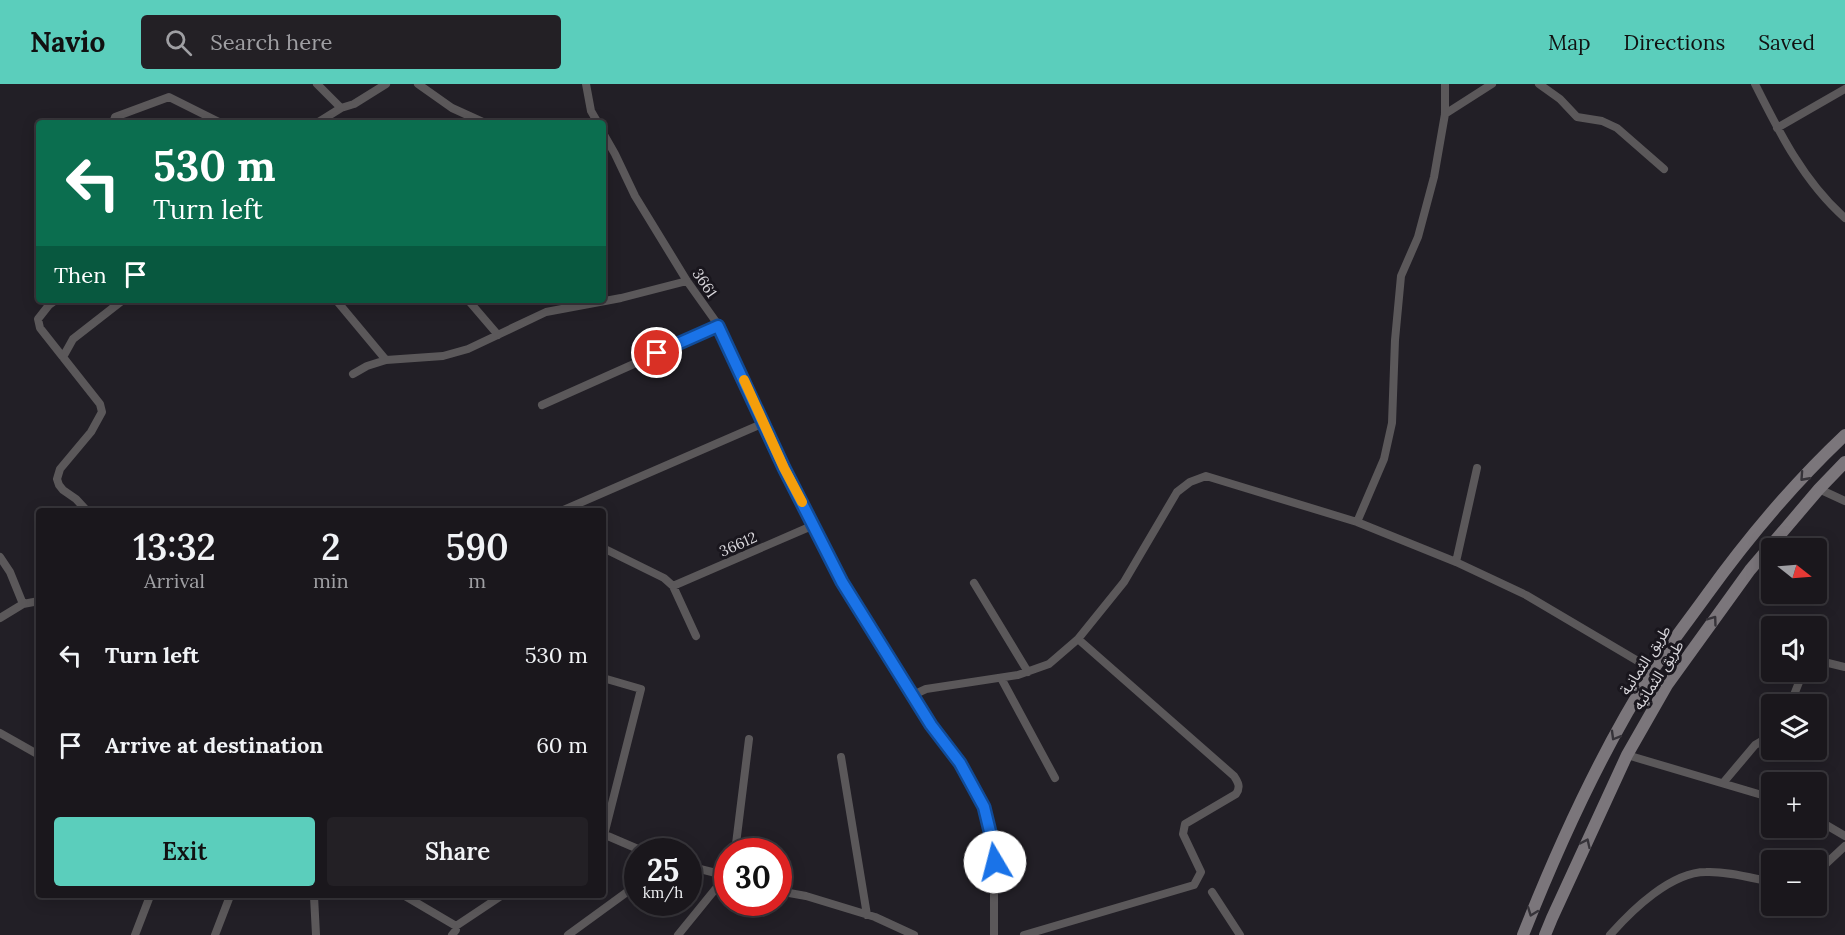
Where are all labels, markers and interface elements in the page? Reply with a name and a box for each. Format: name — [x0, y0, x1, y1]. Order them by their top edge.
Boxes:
search box — [141, 15, 561, 69]
text: Navio — [30, 24, 105, 60]
icon: search — [162, 26, 195, 59]
text: Search here — [210, 28, 332, 56]
text: Map — [1548, 29, 1591, 56]
text: Directions — [1624, 29, 1725, 56]
text: Saved — [1758, 29, 1815, 56]
text: 530 m — [153, 139, 276, 193]
icon: left — [54, 144, 132, 222]
text: Turn left — [153, 192, 263, 226]
icon: arrive — [119, 258, 152, 291]
text: Then — [54, 261, 107, 289]
street label: 3661 — [688, 265, 722, 301]
pin — [631, 327, 682, 378]
icon: arrive — [640, 336, 673, 369]
one-way arrow — [1800, 470, 1811, 481]
text: 13:32 — [133, 524, 216, 570]
text: 2 — [321, 524, 340, 570]
text: 590 — [446, 524, 509, 570]
street label: 36612 — [716, 527, 760, 561]
north arrow — [1761, 538, 1827, 604]
map controls — [1761, 538, 1827, 916]
text: Arrival — [144, 568, 205, 593]
text: min — [313, 568, 349, 593]
text: m — [468, 568, 486, 593]
one-way arrow — [1706, 615, 1717, 626]
button: sound — [1761, 616, 1827, 682]
street label: طريق الثمانية — [1615, 622, 1675, 699]
street label: طريق الثمانيه — [1628, 637, 1688, 714]
icon: left — [54, 639, 87, 672]
text: Turn left — [105, 641, 199, 669]
text: 530 m — [525, 641, 588, 669]
button: layers — [1761, 694, 1827, 760]
icon: arrive — [54, 729, 87, 762]
one-way arrow — [1611, 729, 1622, 740]
text: Arrive at destination — [105, 731, 323, 759]
text: 60 m — [536, 731, 588, 759]
button: + — [1761, 772, 1827, 838]
button: Exit — [54, 817, 315, 886]
button: Share — [327, 817, 588, 886]
position arrow — [963, 830, 1027, 894]
speed limit sign: 30 — [714, 838, 792, 916]
one-way arrow — [1579, 839, 1591, 850]
button: − — [1761, 850, 1827, 916]
text: 25 — [647, 851, 679, 889]
text: km/h — [643, 883, 683, 902]
one-way arrow — [1527, 906, 1539, 917]

